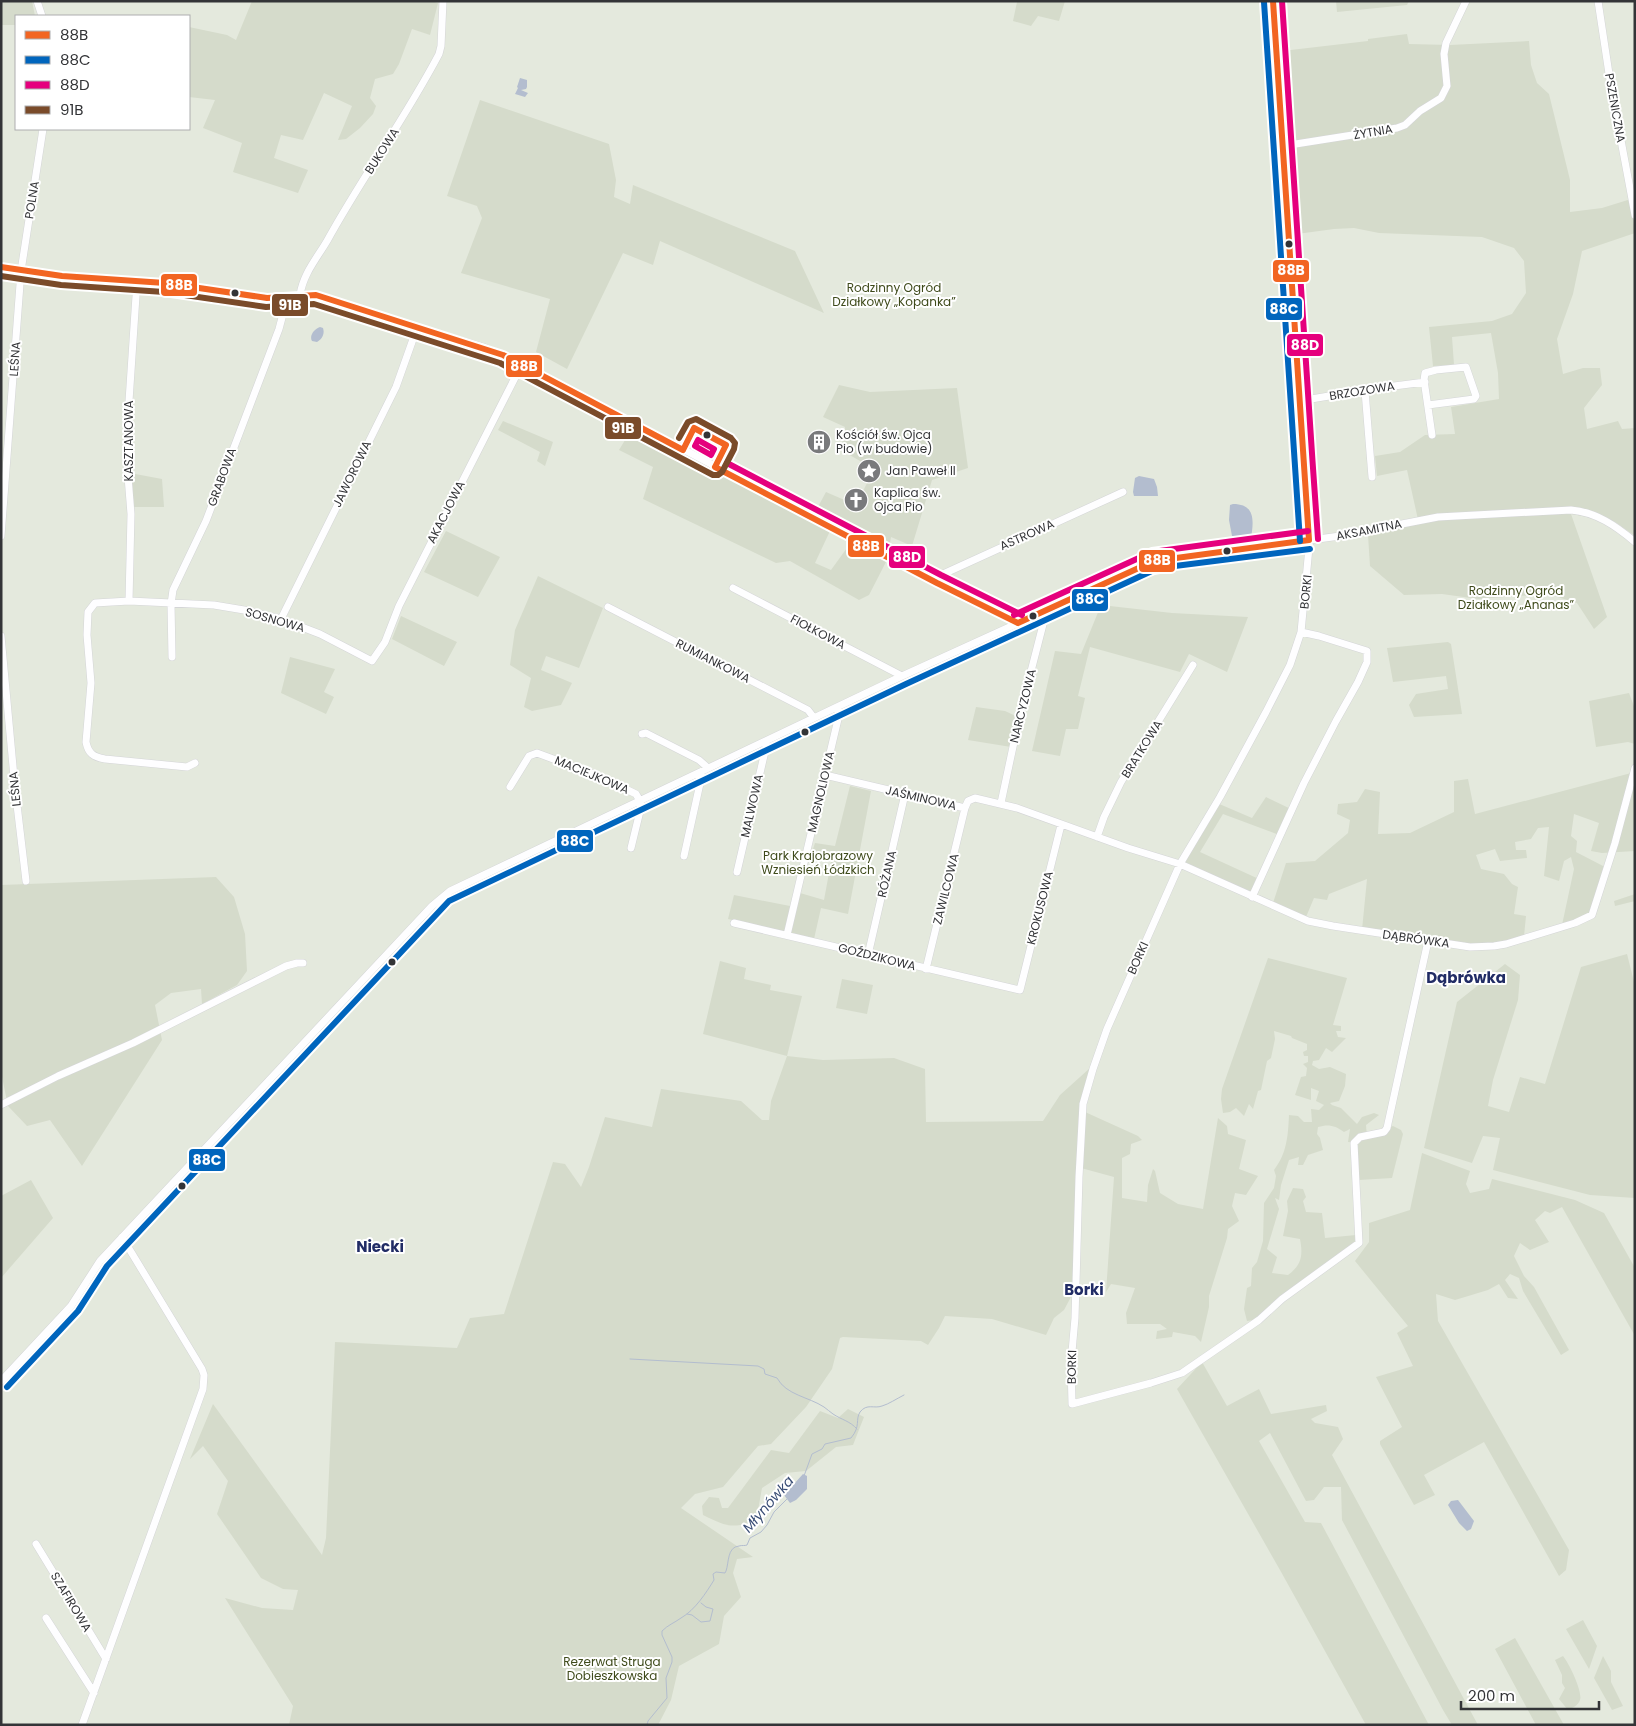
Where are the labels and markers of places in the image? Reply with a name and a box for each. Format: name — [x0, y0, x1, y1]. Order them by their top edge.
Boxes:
unlabelled marker — [1284, 239, 1294, 249]
unlabelled marker — [230, 288, 240, 298]
place label: Kościół św. Ojca Pio (w budowie) — [836, 426, 933, 457]
building icon: Kościół św. Ojca Pio (w budowie) — [806, 429, 832, 455]
unlabelled marker — [702, 430, 712, 440]
place icon: Jan Paweł II — [856, 458, 882, 484]
place label: Jan Paweł II — [886, 462, 956, 479]
place label: Kaplica św. Ojca Pio — [874, 484, 941, 515]
church icon: Kaplica św. Ojca Pio — [843, 487, 869, 513]
unlabelled marker — [1222, 546, 1232, 556]
unlabelled marker — [1028, 611, 1038, 621]
unlabelled marker — [800, 727, 810, 737]
unlabelled marker — [387, 957, 397, 967]
unlabelled marker — [177, 1181, 187, 1191]

